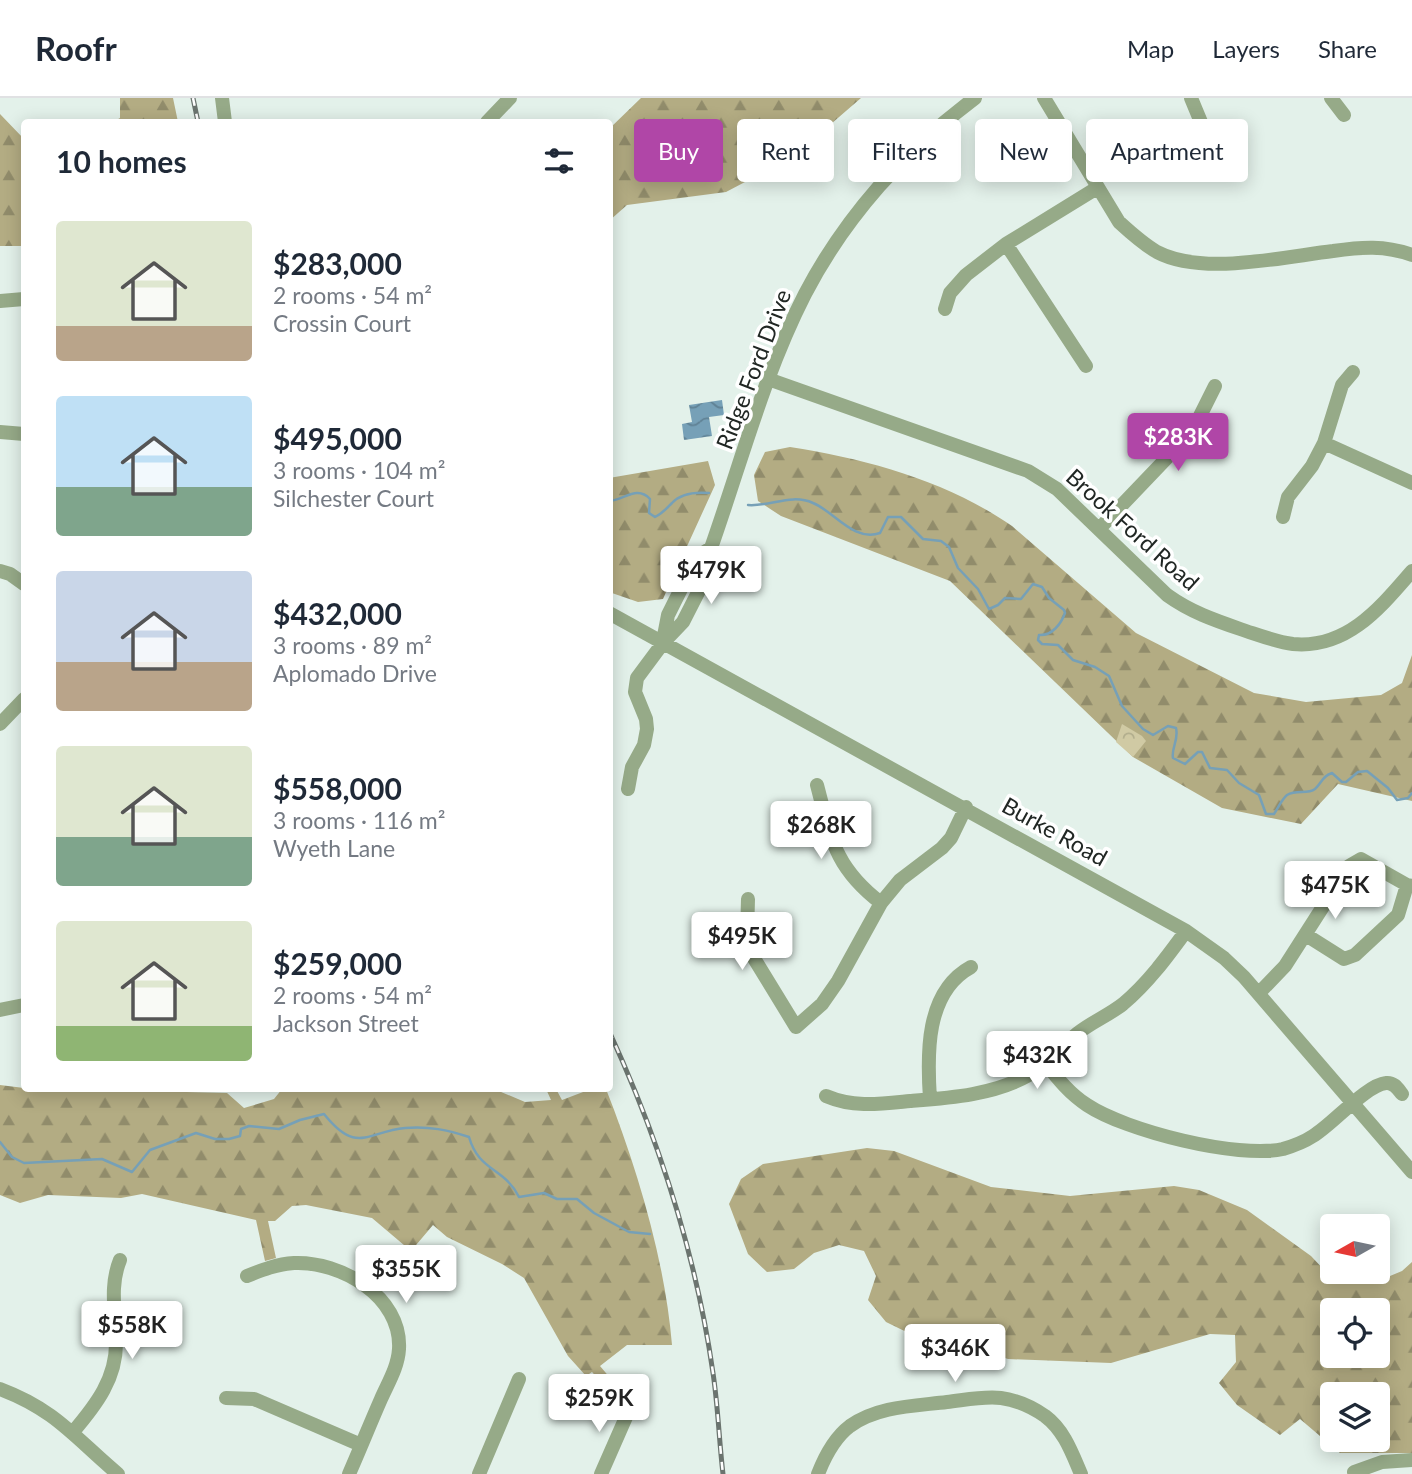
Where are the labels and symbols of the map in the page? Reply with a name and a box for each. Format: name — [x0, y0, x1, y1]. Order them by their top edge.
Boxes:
street label: Ridge Ford Drive — [710, 285, 796, 453]
pin: $283K — [1129, 414, 1227, 473]
street label: Brook Ford Road — [1061, 462, 1205, 596]
pin: $479K — [662, 546, 760, 606]
street label: Burke Road — [998, 791, 1112, 871]
pin: $268K — [772, 802, 870, 861]
pin: $475K — [1286, 862, 1384, 921]
pin: $495K — [693, 912, 791, 972]
pin: $432K — [988, 1032, 1086, 1091]
north arrow — [1320, 1214, 1390, 1284]
pin: $355K — [357, 1246, 455, 1305]
pin: $558K — [83, 1302, 181, 1361]
pin: $346K — [906, 1324, 1004, 1384]
pin: $259K — [550, 1374, 648, 1434]

